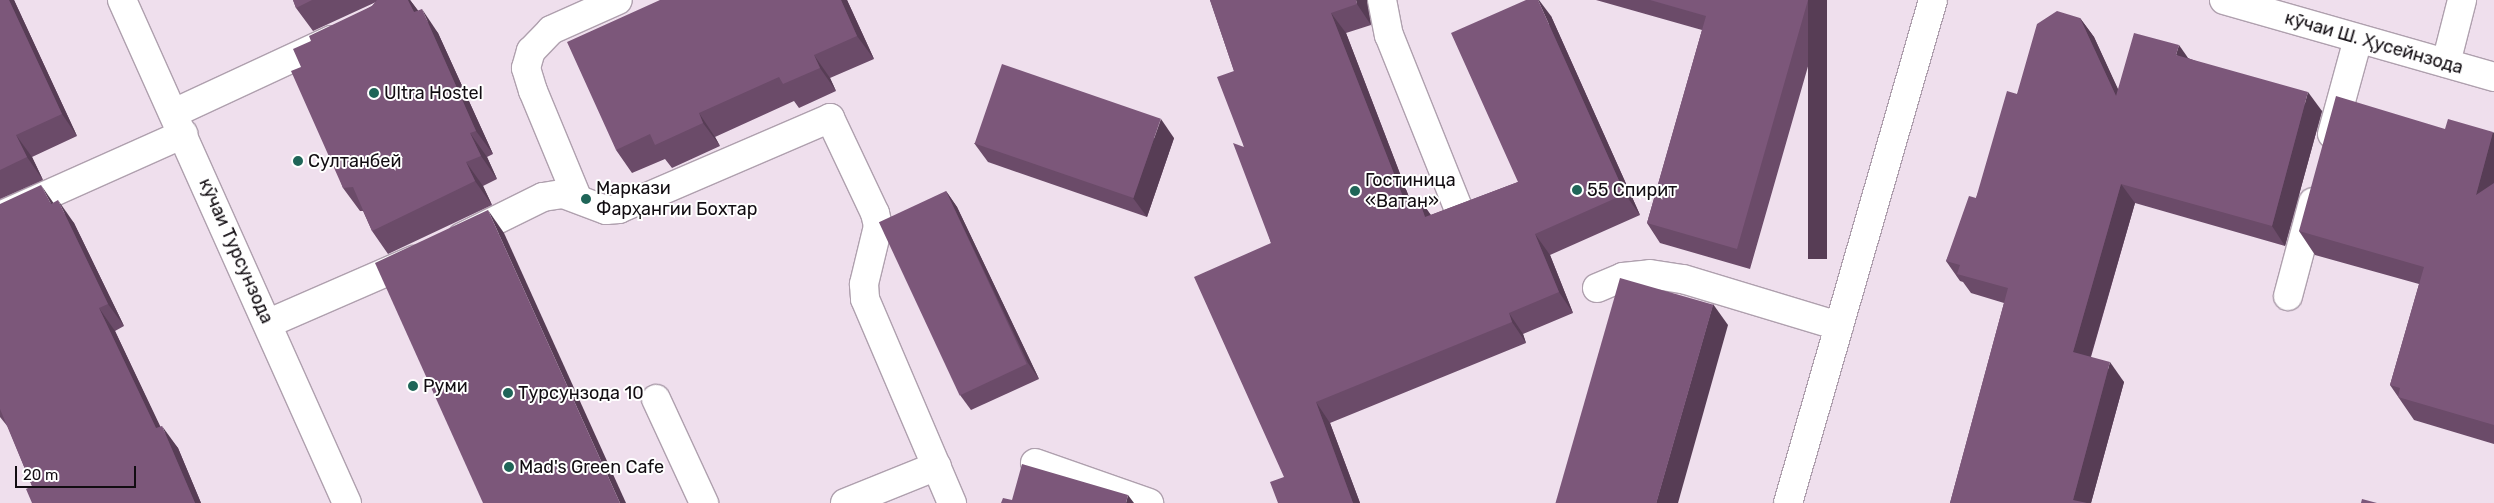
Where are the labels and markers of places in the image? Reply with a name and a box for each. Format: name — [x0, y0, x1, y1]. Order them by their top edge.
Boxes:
place label: Ultra Hostel — [384, 82, 483, 104]
marker: Ultra Hostel — [368, 87, 380, 99]
place label: Султанбей — [308, 150, 401, 172]
marker: Султанбей — [292, 155, 304, 167]
place label: Гостиница «Ватан» — [1365, 170, 1456, 212]
place label: Маркази Фарҳангии Бохтар — [596, 178, 757, 220]
place label: 55 Спирит — [1587, 179, 1677, 201]
marker: 55 Спирит — [1571, 184, 1583, 196]
marker: Гостиница «Ватан» — [1349, 185, 1361, 197]
marker: Маркази Фарҳангии Бохтар — [580, 193, 592, 205]
place label: Руми — [423, 375, 468, 397]
marker: Руми — [407, 380, 419, 392]
place label: Турсунзода 10 — [518, 382, 644, 404]
marker: Турсунзода 10 — [502, 387, 514, 399]
place label: Mad's Green Cafe — [519, 456, 664, 478]
marker: Mad's Green Cafe — [503, 461, 515, 473]

